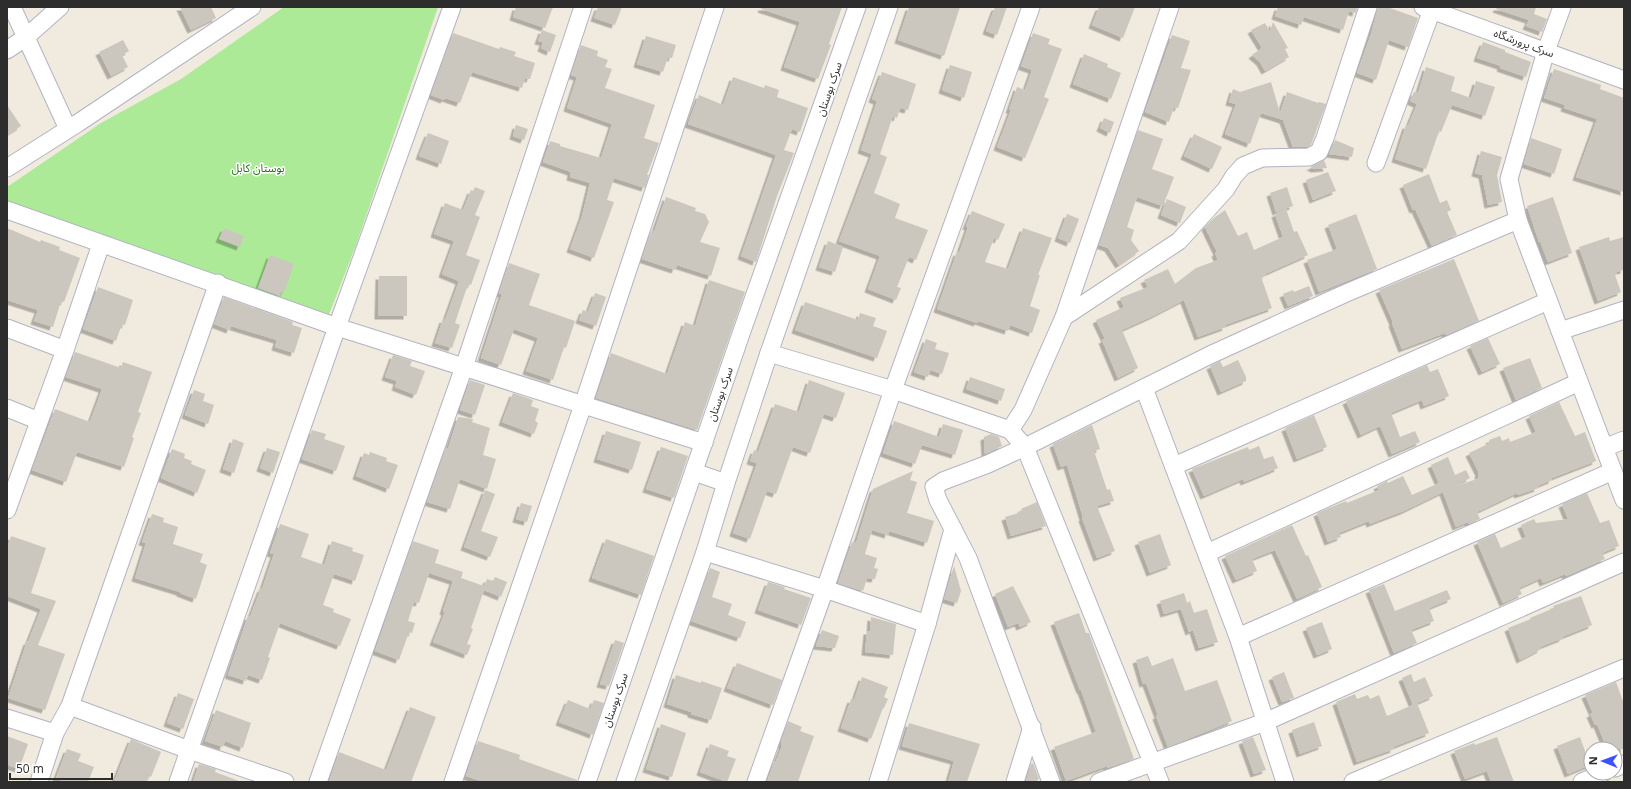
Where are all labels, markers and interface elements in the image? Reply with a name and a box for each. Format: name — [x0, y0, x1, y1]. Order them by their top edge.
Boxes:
street label: سرک پرورشگاه — [1492, 25, 1557, 62]
street label: سرک بوستان — [812, 59, 845, 118]
park label: بوستان کابل — [231, 160, 285, 175]
street label: سرک بوستان — [703, 364, 736, 423]
street label: سرک بوستان — [598, 670, 631, 729]
north arrow — [1583, 741, 1623, 781]
scale bar — [10, 755, 112, 781]
text: N — [1585, 756, 1600, 765]
text: 50 m — [16, 760, 44, 777]

